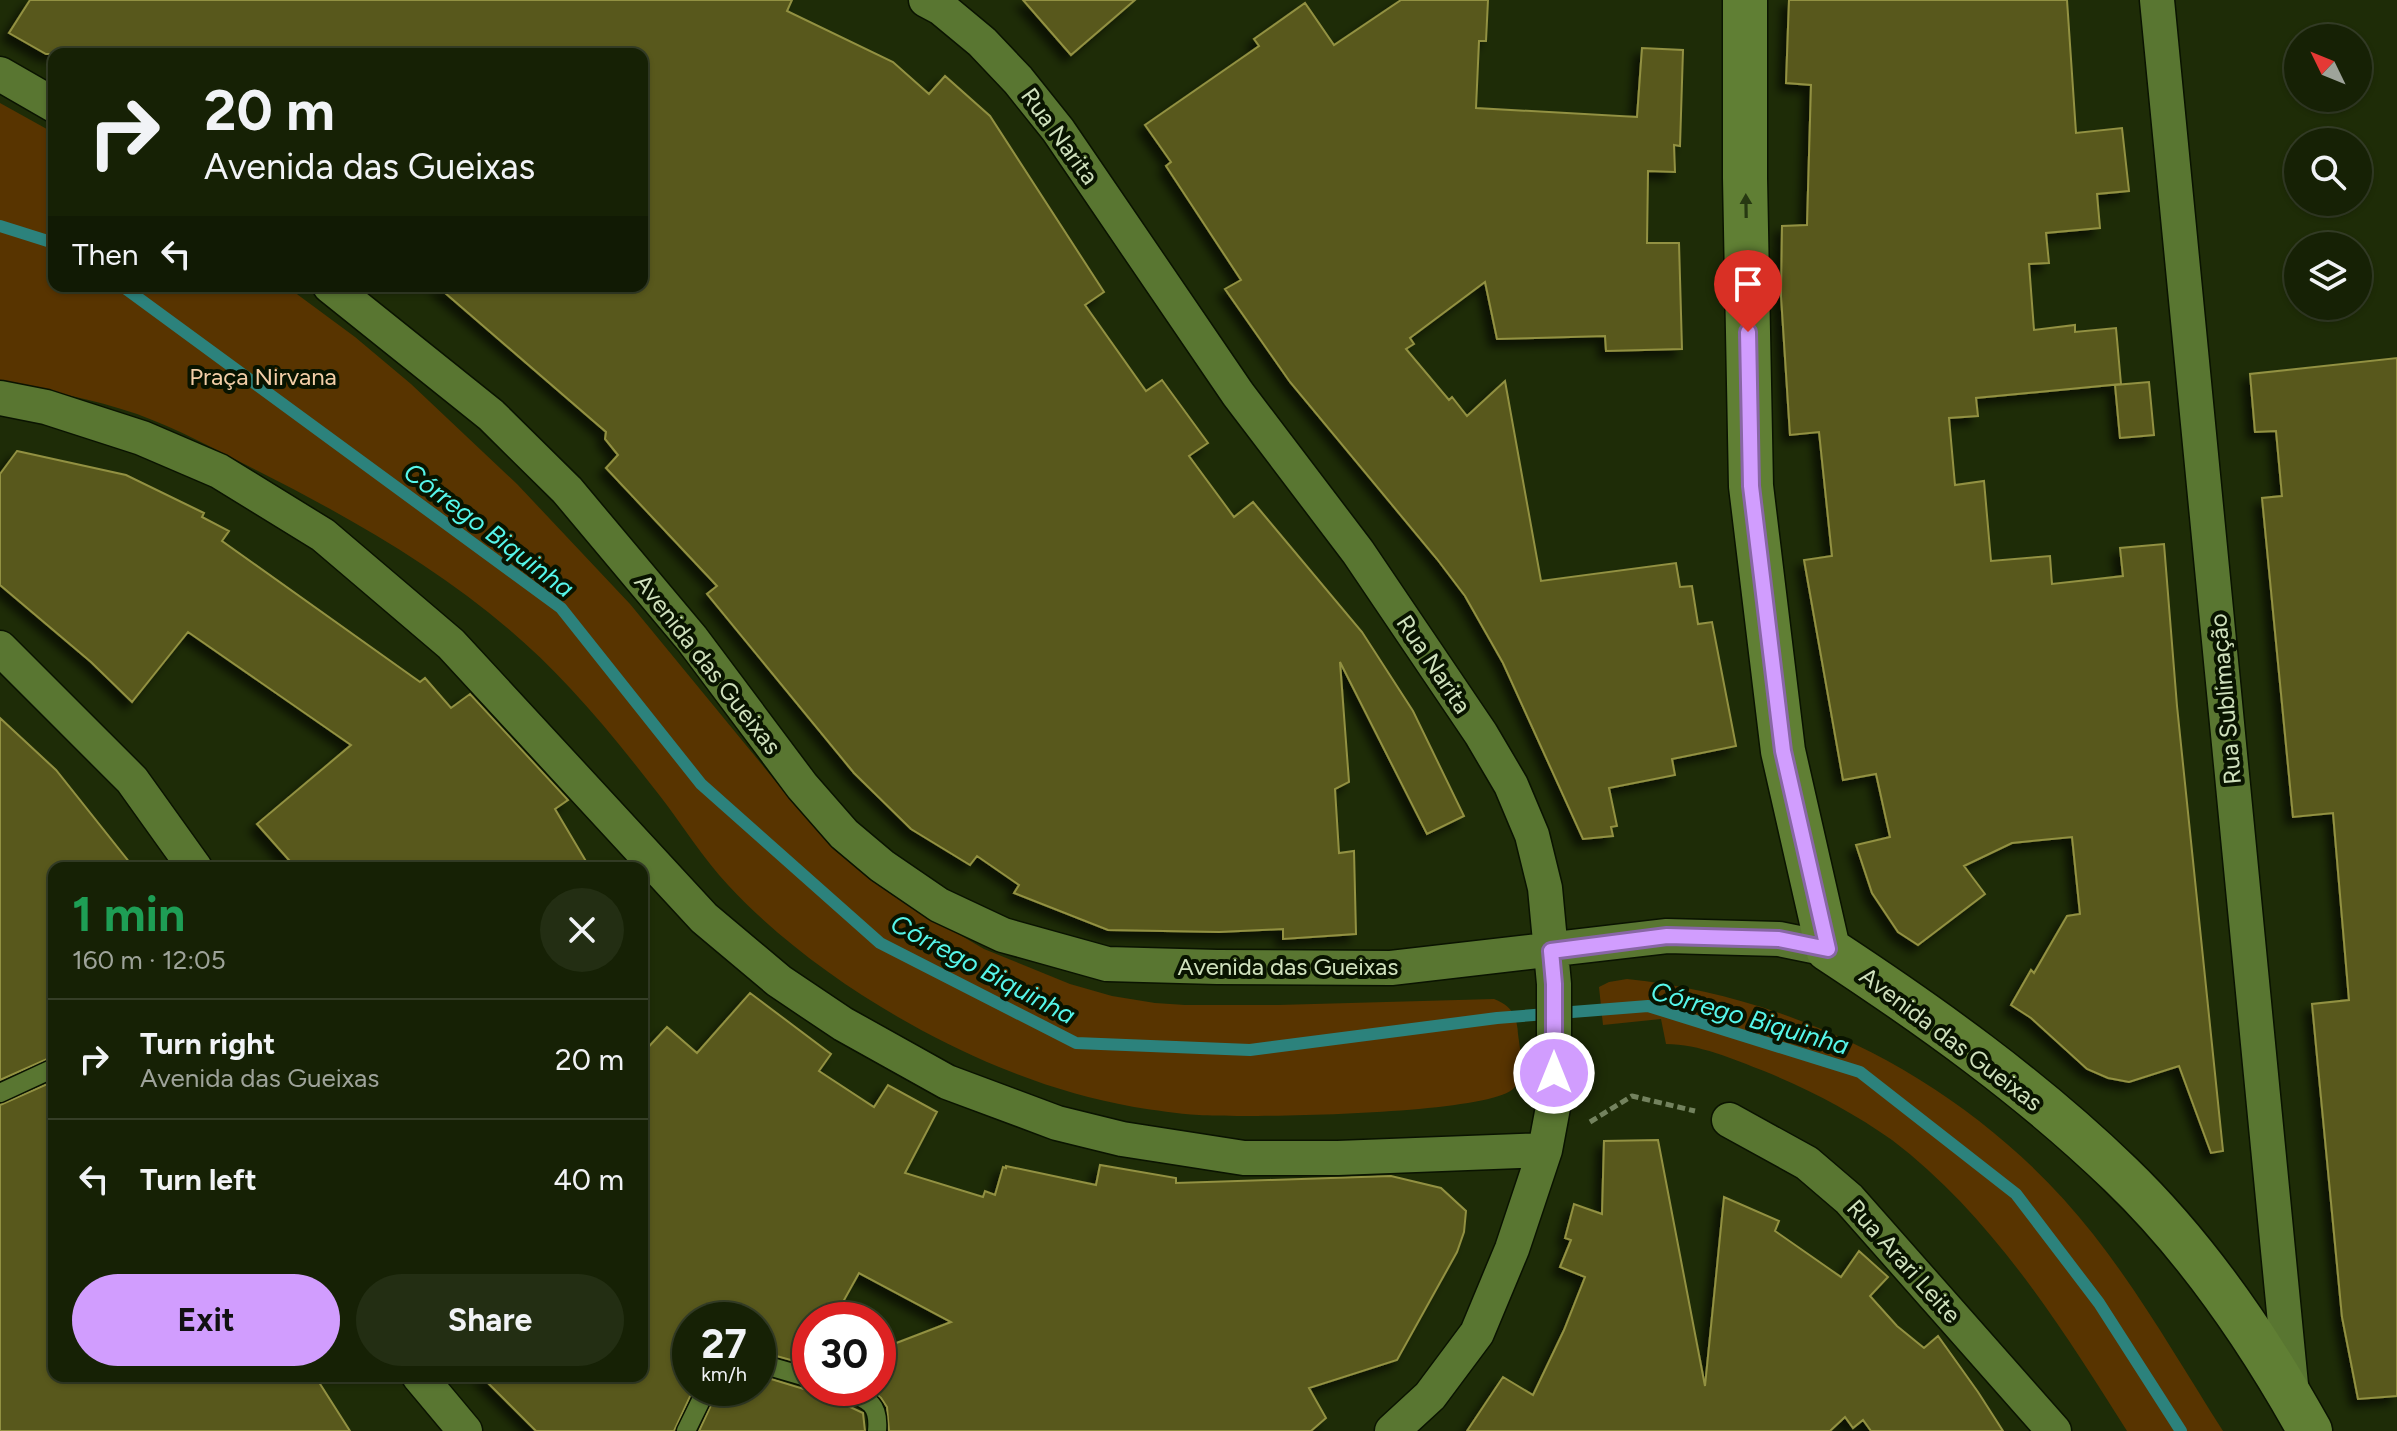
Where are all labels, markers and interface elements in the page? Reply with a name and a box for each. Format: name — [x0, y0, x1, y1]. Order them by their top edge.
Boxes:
north arrow — [2284, 24, 2372, 112]
map controls — [2284, 24, 2372, 320]
text: 20 m — [204, 77, 335, 144]
icon: right — [72, 80, 176, 184]
street label: Rua Narita — [1015, 82, 1105, 190]
button: search — [2284, 128, 2372, 216]
text: Avenida das Gueixas — [204, 145, 535, 188]
one-way arrow — [1739, 193, 1752, 218]
icon: left — [154, 232, 198, 276]
button: layers — [2284, 232, 2372, 320]
text: Then — [72, 236, 138, 273]
pin — [1714, 250, 1782, 332]
icon: arrive — [1726, 262, 1770, 306]
park label: Praça Nirvana — [189, 362, 337, 391]
water label: Córrego Biquinha — [398, 456, 580, 604]
street label: Avenida das Gueixas — [629, 568, 787, 760]
street label: Rua Narita — [1391, 609, 1477, 719]
street label: Rua Sublimação — [2203, 612, 2247, 786]
text: 1 min — [72, 885, 185, 943]
button: close — [540, 888, 624, 972]
water label: Córrego Biquinha — [885, 907, 1081, 1031]
text: 160 m · 12:05 — [72, 944, 226, 976]
street label: Avenida das Gueixas — [1178, 952, 1398, 981]
street label: Avenida das Gueixas — [1854, 961, 2048, 1117]
water label: Córrego Biquinha — [1647, 974, 1853, 1062]
text: Turn right — [140, 1025, 275, 1062]
position arrow — [1512, 1031, 1596, 1115]
icon: right — [72, 1037, 116, 1081]
text: 20 m — [555, 1041, 624, 1078]
text: Avenida das Gueixas — [140, 1062, 379, 1094]
icon: left — [72, 1157, 116, 1201]
text: Turn left — [140, 1161, 257, 1198]
text: 40 m — [553, 1161, 624, 1198]
street label: Rua Arari Leite — [1841, 1193, 1967, 1329]
button: Exit — [72, 1274, 340, 1366]
button: Share — [356, 1274, 624, 1366]
speed limit sign: 30 — [792, 1302, 896, 1406]
text: 27 — [701, 1320, 747, 1368]
text: km/h — [701, 1362, 747, 1386]

